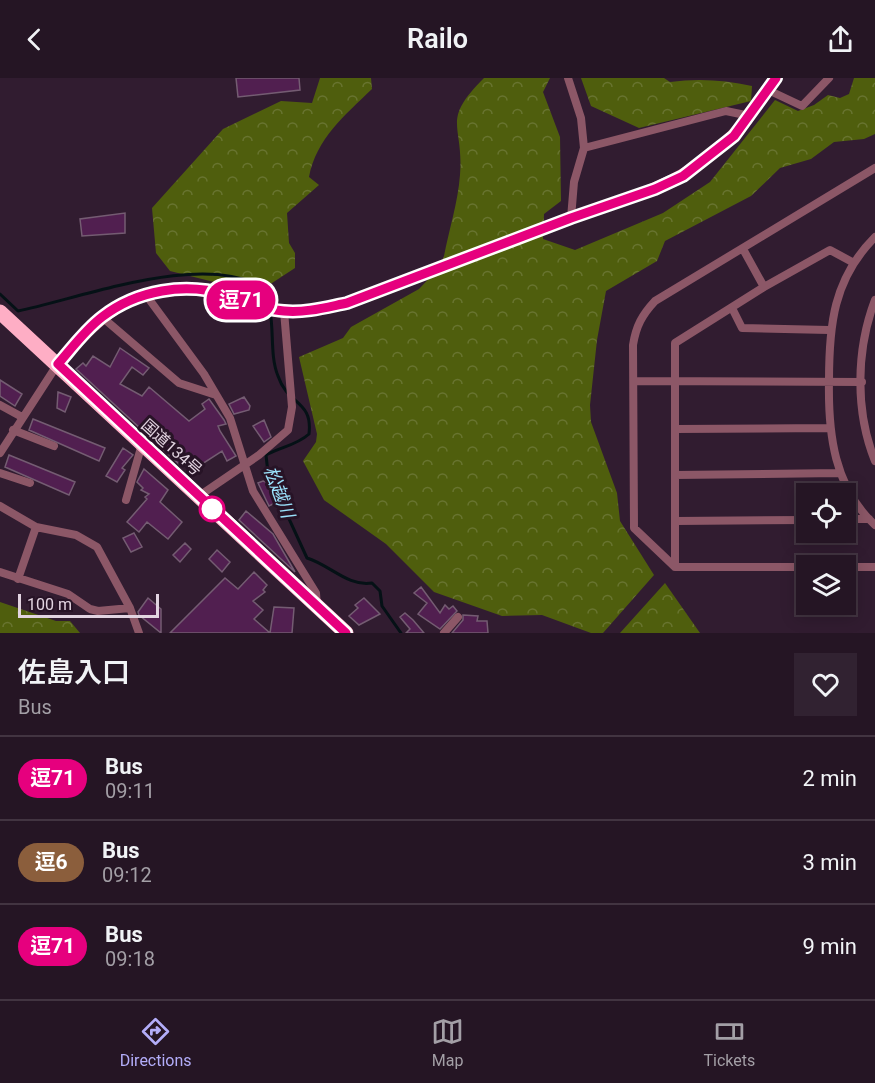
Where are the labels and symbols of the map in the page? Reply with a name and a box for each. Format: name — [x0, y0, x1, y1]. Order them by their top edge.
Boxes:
line badge: 逗71 — [206, 280, 276, 320]
street label: 国道134号 — [137, 415, 206, 480]
water label: 松越川 — [260, 463, 300, 523]
unlabelled marker — [199, 496, 225, 522]
scale bar — [18, 591, 159, 618]

